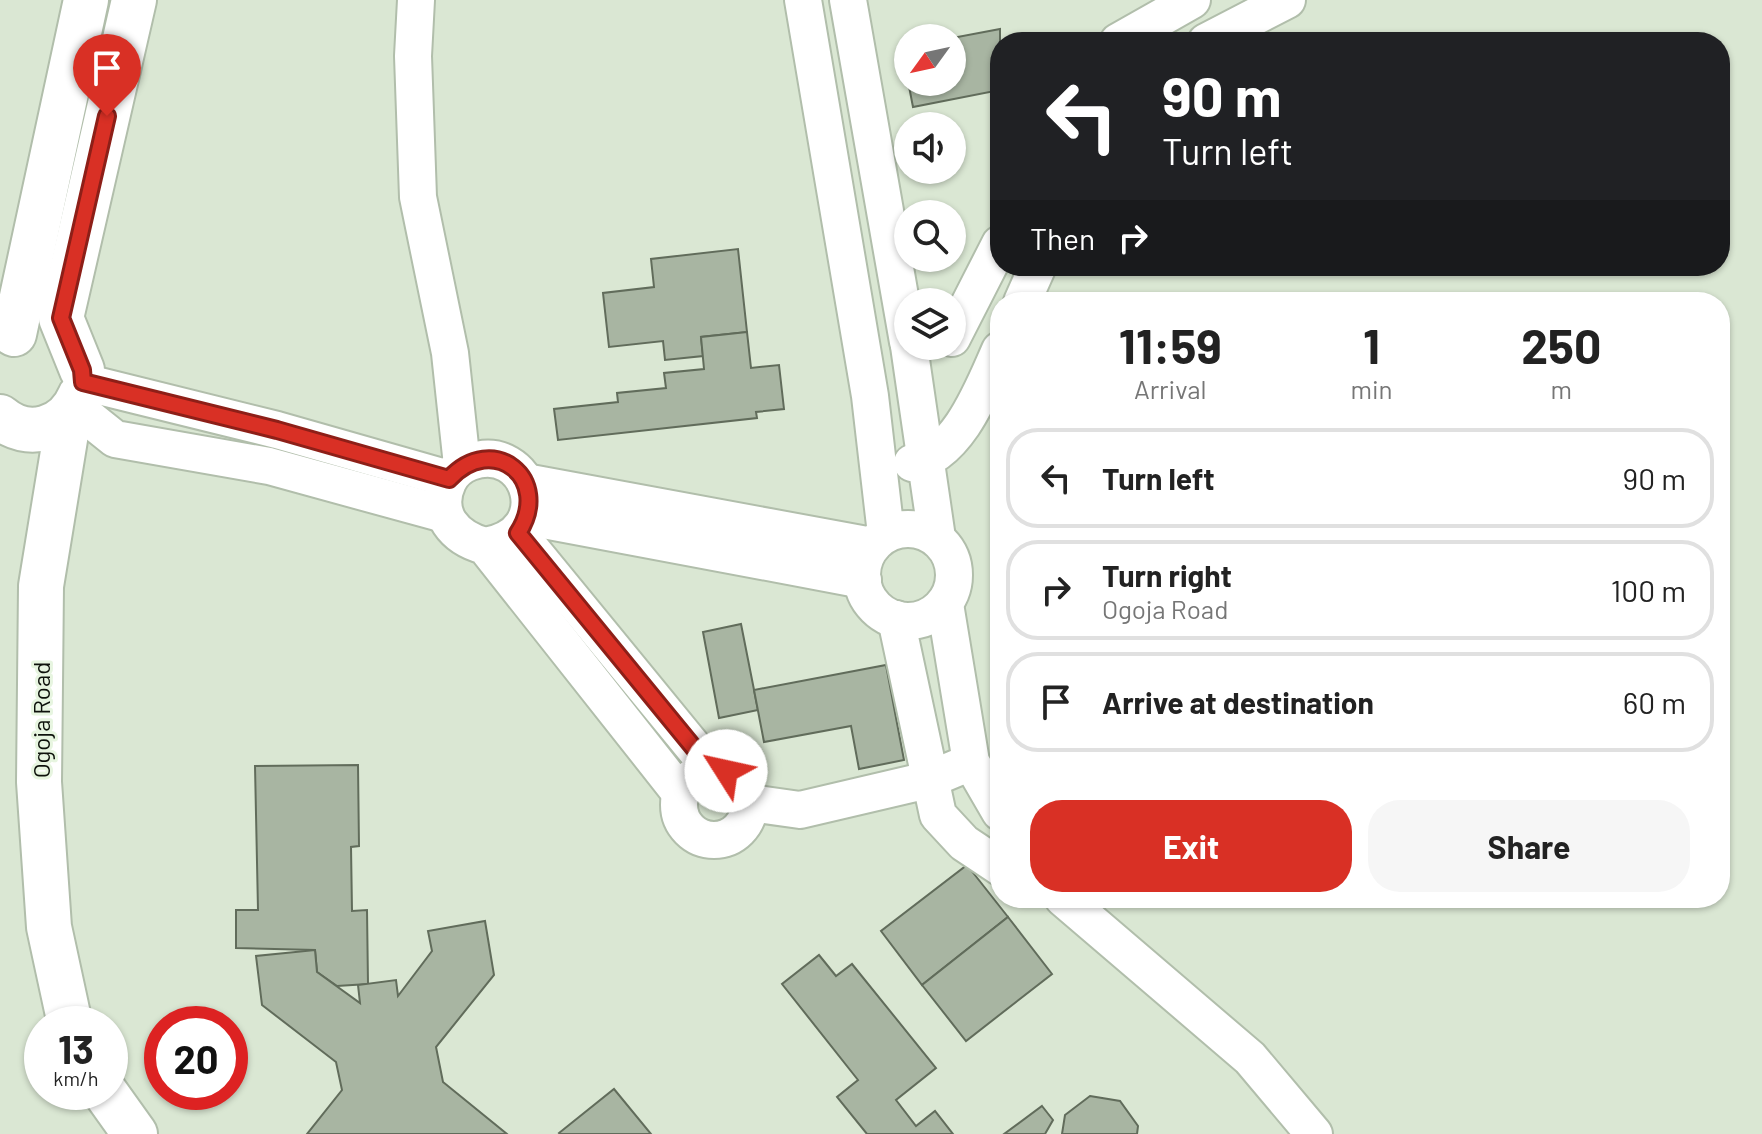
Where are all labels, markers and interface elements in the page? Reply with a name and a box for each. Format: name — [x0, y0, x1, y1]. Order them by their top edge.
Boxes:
north arrow — [894, 24, 966, 96]
map controls — [894, 24, 966, 360]
pin — [73, 34, 141, 116]
icon: arrive — [85, 46, 129, 90]
text: 90 m — [1162, 61, 1282, 128]
icon: left — [1030, 64, 1134, 168]
button: sound — [894, 112, 966, 184]
text: Turn left — [1162, 129, 1293, 172]
button: search — [894, 200, 966, 272]
icon: right — [1111, 216, 1155, 260]
text: Then — [1030, 220, 1095, 256]
button: layers — [894, 288, 966, 360]
text: 11:59 — [1119, 316, 1222, 374]
text: 1 — [1363, 316, 1380, 374]
text: 250 — [1521, 316, 1601, 374]
text: Arrival — [1134, 373, 1207, 404]
text: min — [1350, 373, 1393, 404]
text: m — [1551, 373, 1572, 404]
icon: left — [1034, 456, 1078, 500]
text: Turn left — [1102, 460, 1215, 496]
text: 90 m — [1623, 460, 1686, 496]
text: Turn right — [1102, 557, 1232, 593]
icon: right — [1034, 568, 1078, 612]
text: 100 m — [1611, 572, 1686, 608]
text: Ogoja Road — [1102, 593, 1228, 624]
street label: Ogoja Road — [26, 662, 55, 778]
icon: arrive — [1034, 680, 1078, 724]
text: Arrive at destination — [1102, 684, 1374, 720]
text: 60 m — [1623, 684, 1686, 720]
position arrow — [684, 729, 768, 813]
button: Exit — [1030, 800, 1352, 892]
button: Share — [1368, 800, 1690, 892]
speed limit sign: 20 — [144, 1006, 248, 1110]
text: 13 — [58, 1024, 94, 1072]
text: km/h — [53, 1066, 99, 1090]

